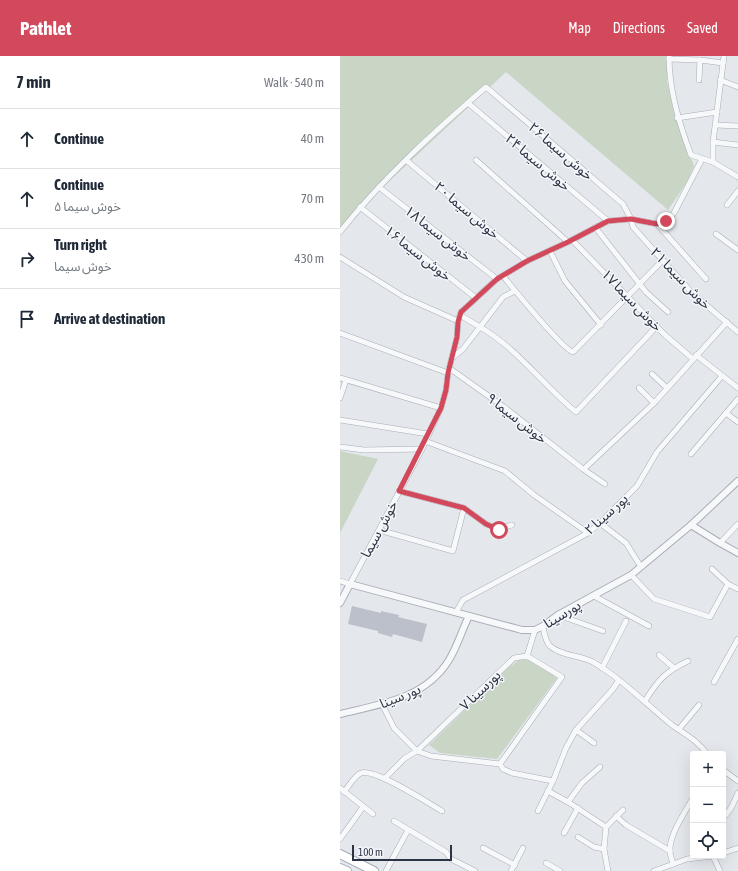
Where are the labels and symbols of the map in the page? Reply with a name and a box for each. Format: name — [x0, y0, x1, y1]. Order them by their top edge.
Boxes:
street label: خوش سیما ۲۶ — [525, 119, 596, 184]
street label: خوش سیما ۲۴ — [502, 130, 574, 195]
street label: خوش سیما ۲۰ — [431, 178, 503, 243]
street label: خوش سیما ۱۸ — [401, 202, 474, 265]
route end — [657, 212, 675, 230]
street label: خوش سیما ۱۶ — [381, 222, 454, 285]
street label: خوش سیما ۲۱ — [647, 244, 715, 313]
street label: خوش سیما ۱۷ — [598, 266, 666, 335]
street label: خوش سیما ۹ — [483, 390, 550, 447]
street label: پور سینا ۲ — [581, 490, 632, 539]
street label: خوش سیما — [357, 498, 402, 561]
route start — [490, 521, 508, 539]
street label: پورسینا — [540, 597, 585, 633]
street label: پورسینا ۷ — [456, 667, 505, 715]
street label: پور سینا — [377, 681, 424, 713]
scale bar — [352, 843, 452, 862]

